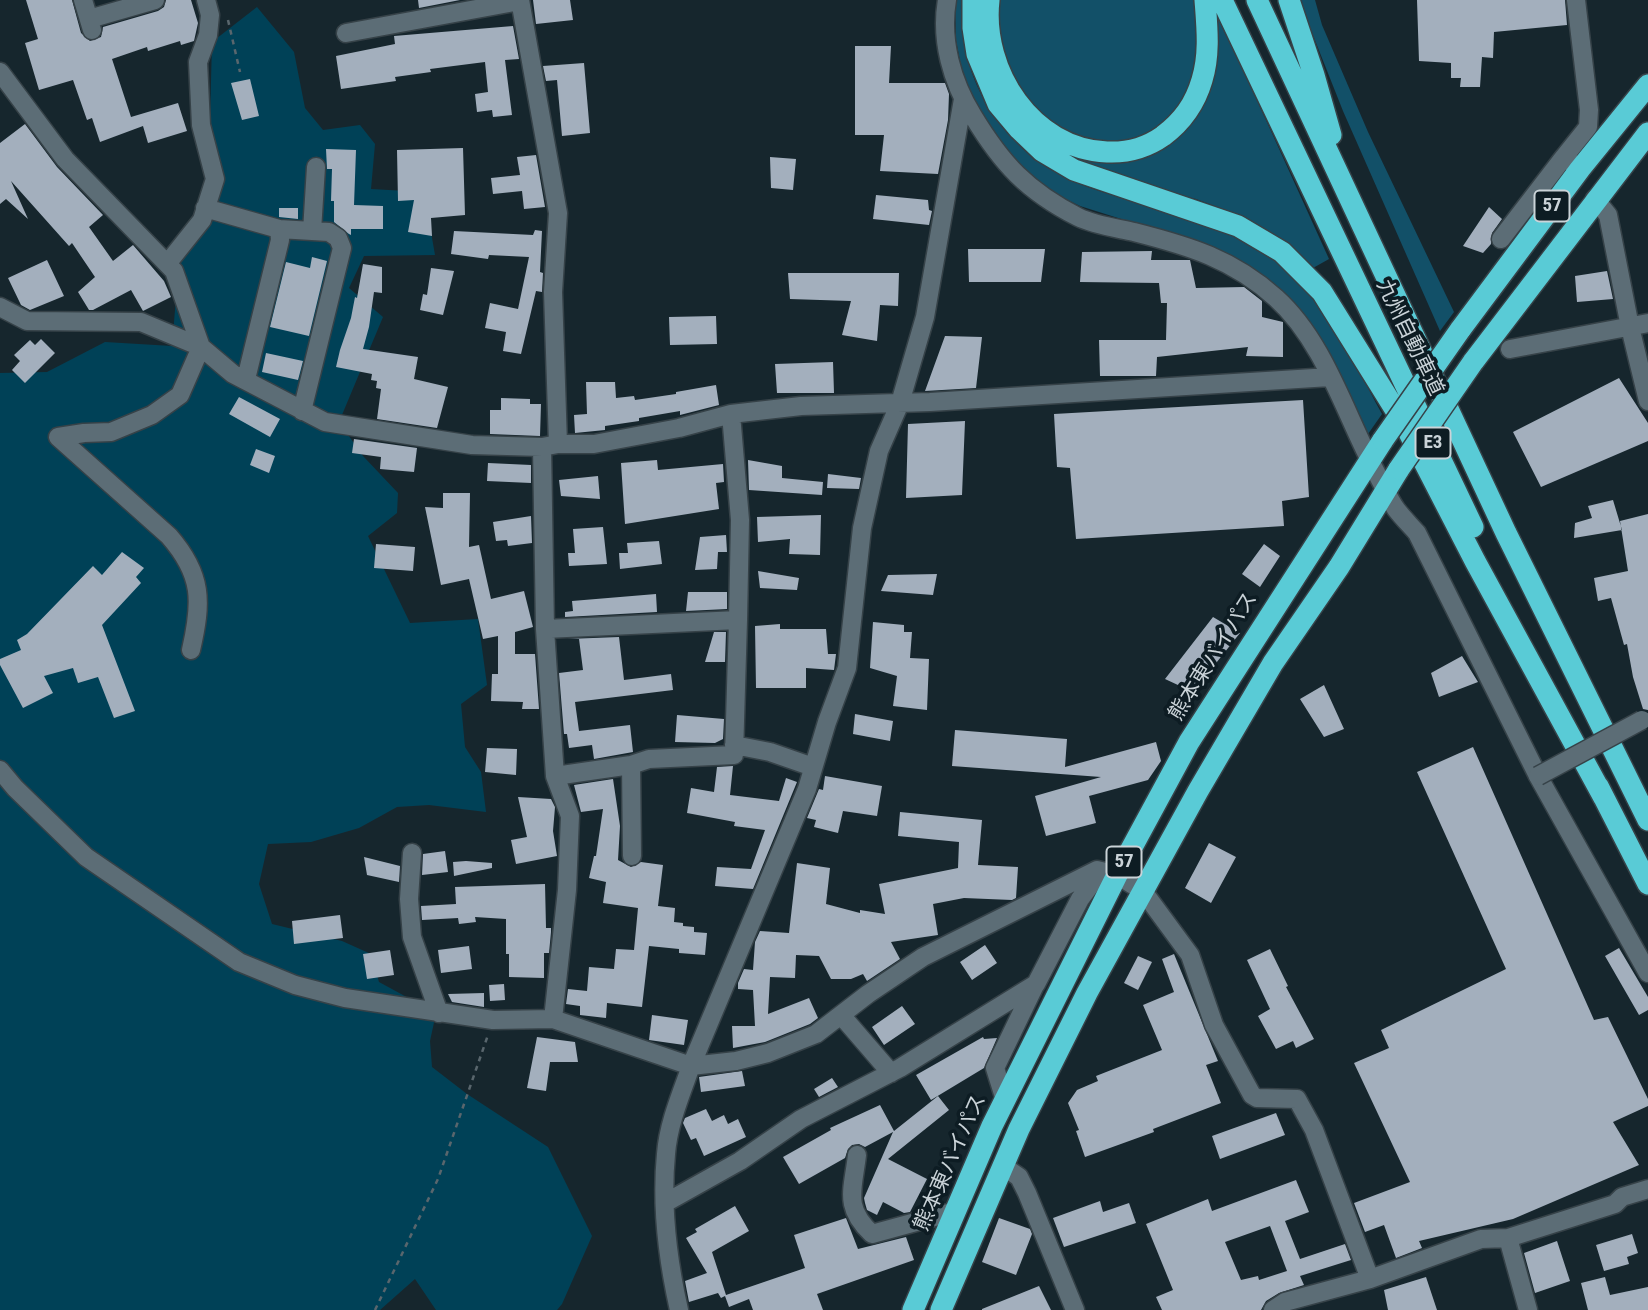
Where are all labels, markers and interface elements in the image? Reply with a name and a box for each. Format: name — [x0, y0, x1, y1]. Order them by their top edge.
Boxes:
road number: 57 — [1534, 190, 1570, 222]
street label: 九州自動車道 — [1370, 276, 1448, 400]
road number: E3 — [1416, 428, 1450, 458]
street label: 熊本東バイパス — [1164, 588, 1264, 726]
road number: 57 — [1106, 846, 1142, 877]
street label: 熊本東バイパス — [910, 1091, 992, 1235]

